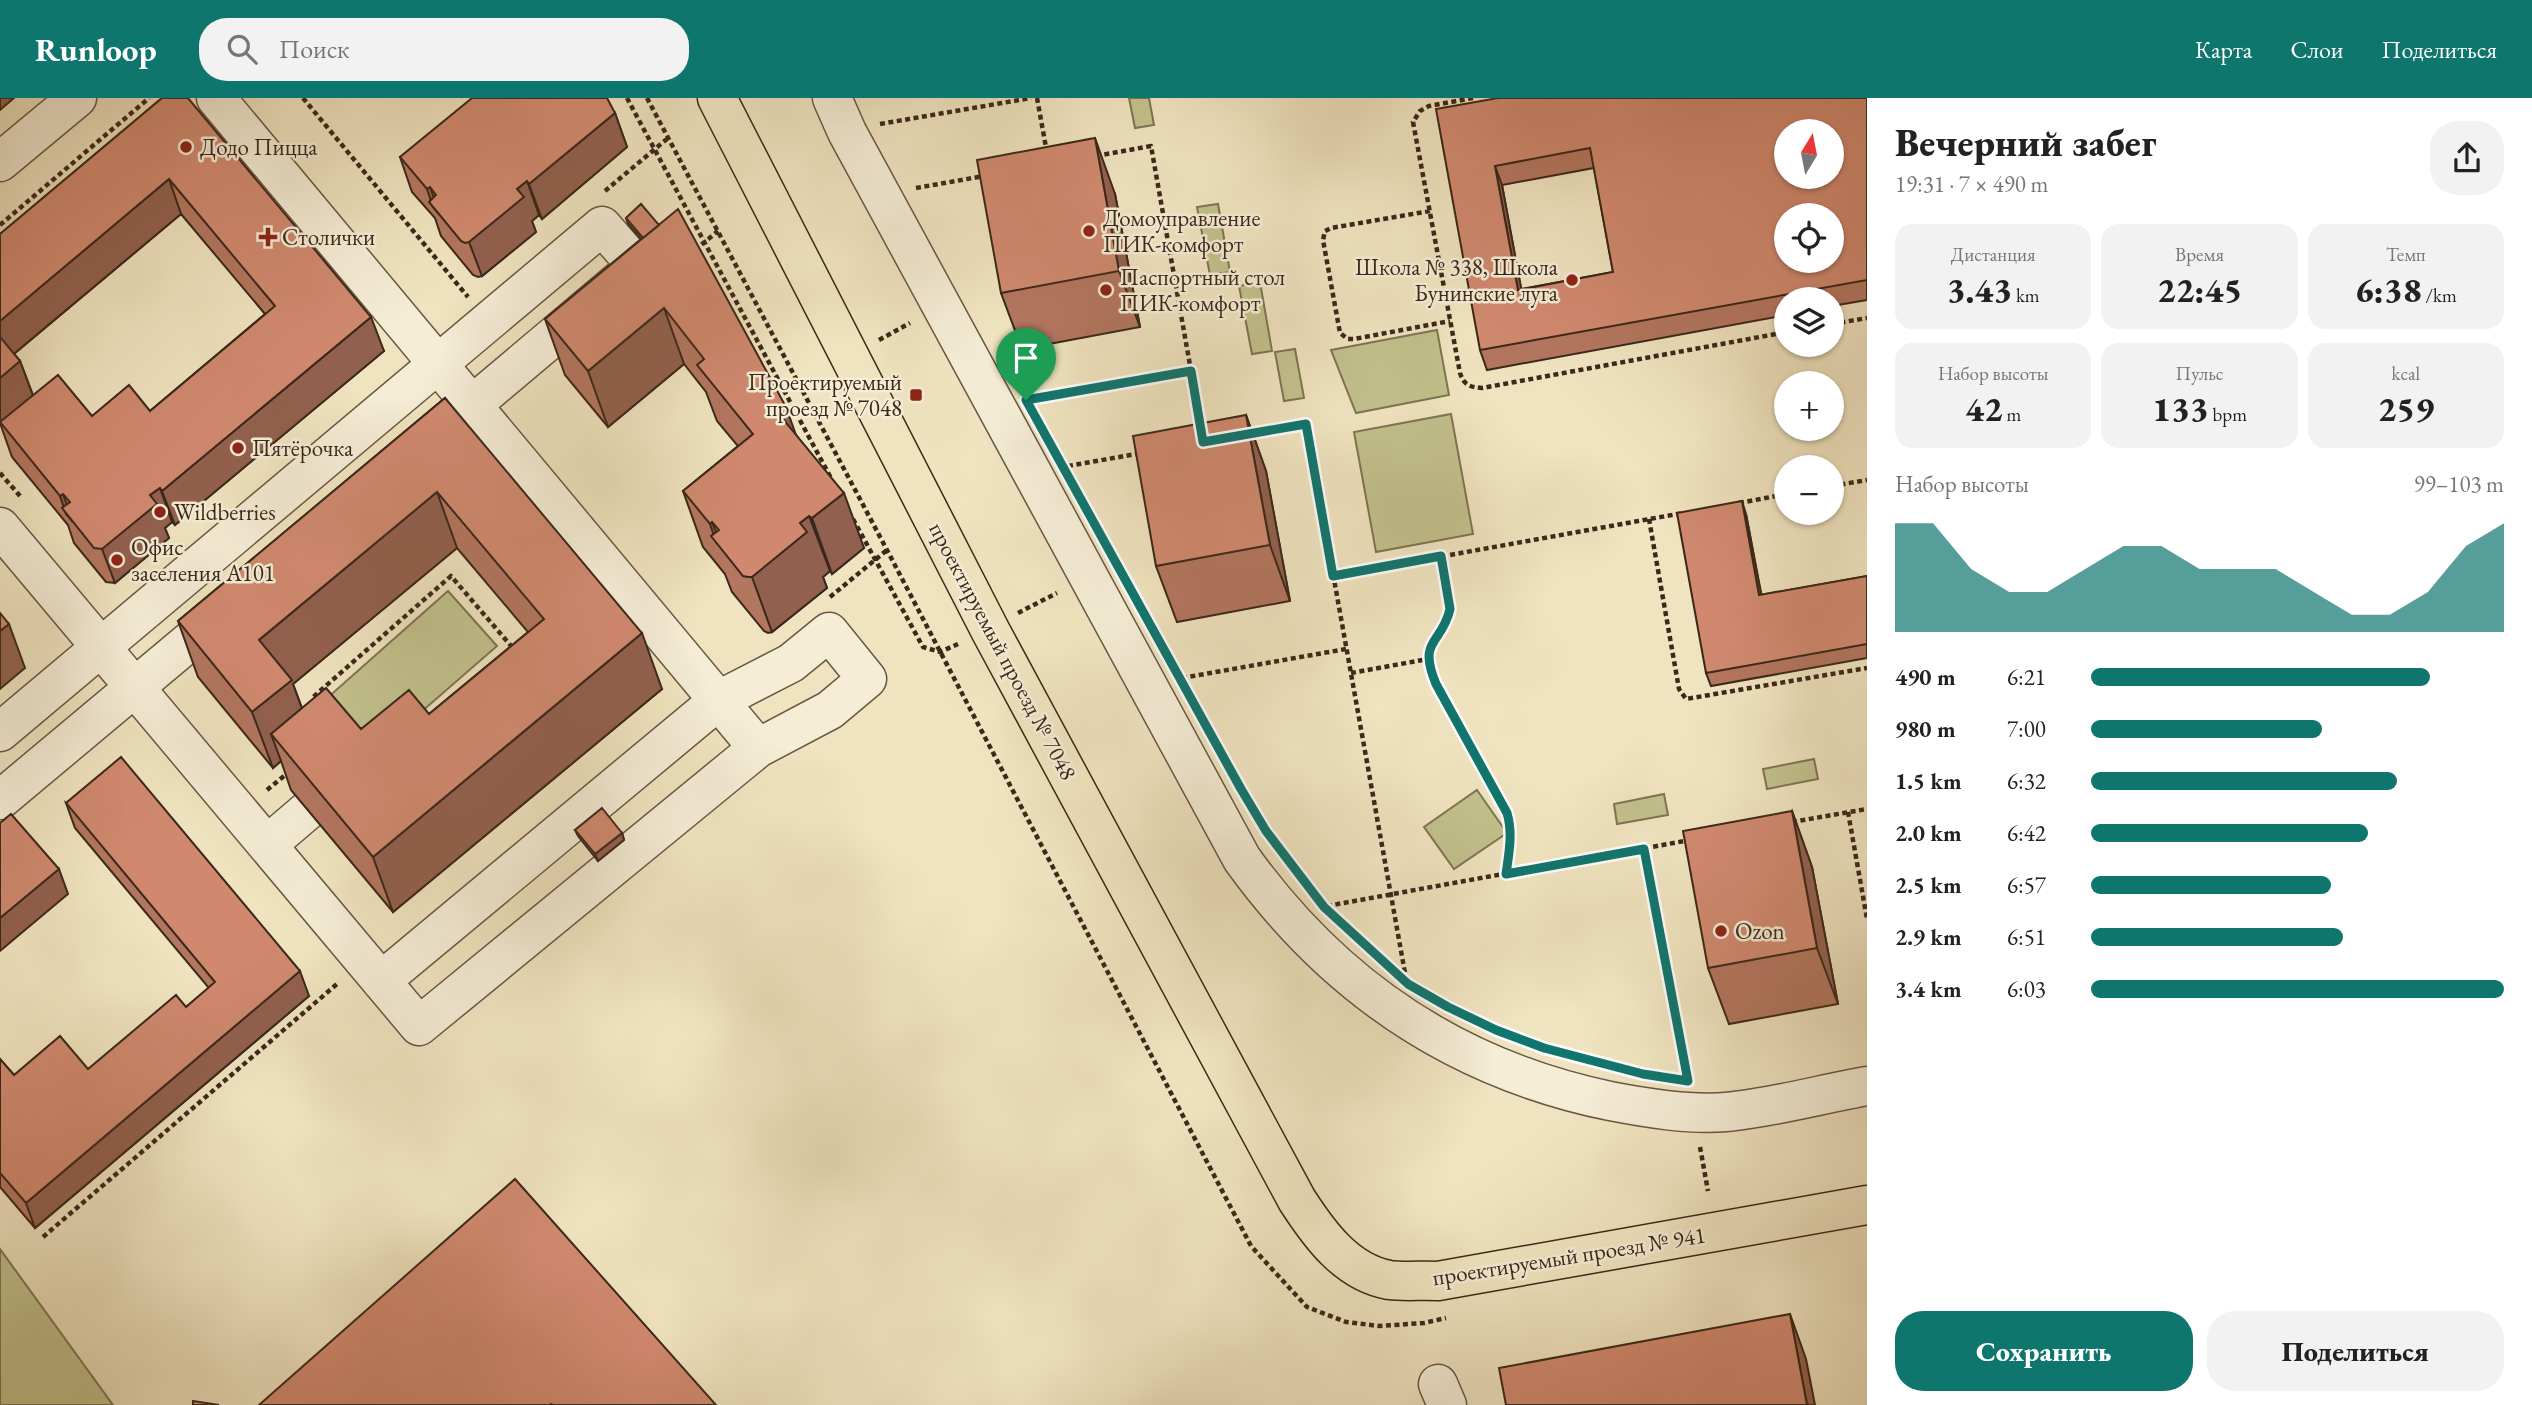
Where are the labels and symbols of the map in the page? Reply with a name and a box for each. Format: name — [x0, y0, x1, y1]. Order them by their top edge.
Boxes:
north arrow — [1774, 119, 1844, 189]
place label: Додо Пицца — [200, 132, 318, 162]
marker: Додо Пицца — [178, 139, 194, 155]
place label: Домоуправление ПИК-комфорт — [1103, 203, 1260, 259]
place label: Столички — [282, 222, 375, 252]
marker: Домоуправление ПИК-комфорт — [1081, 223, 1097, 239]
marker: Столички — [260, 229, 276, 245]
place label: Школа № 338, Школа Бунинские луга — [1355, 252, 1559, 308]
place label: Паспортный стол ПИК-комфорт — [1120, 262, 1285, 318]
marker: Школа № 338, Школа Бунинские луга — [1564, 272, 1580, 288]
marker: Паспортный стол ПИК-комфорт — [1098, 282, 1114, 298]
pin — [996, 328, 1056, 400]
place label: Проектируемый проезд № 7048 — [748, 367, 902, 423]
marker: Проектируемый проезд № 7048 — [908, 387, 924, 403]
place label: Пятёрочка — [252, 433, 354, 463]
marker: Пятёрочка — [230, 440, 246, 456]
place label: Wildberries — [174, 497, 276, 527]
marker: Wildberries — [152, 504, 168, 520]
street label: проектируемый проезд № 7048 — [922, 517, 1084, 785]
place label: Офис заселения А101 — [131, 532, 275, 588]
marker: Офис заселения А101 — [109, 552, 125, 568]
place label: Ozon — [1735, 916, 1785, 946]
marker: Ozon — [1713, 923, 1729, 939]
street label: проектируемый проезд № 941 — [1430, 1220, 1708, 1292]

